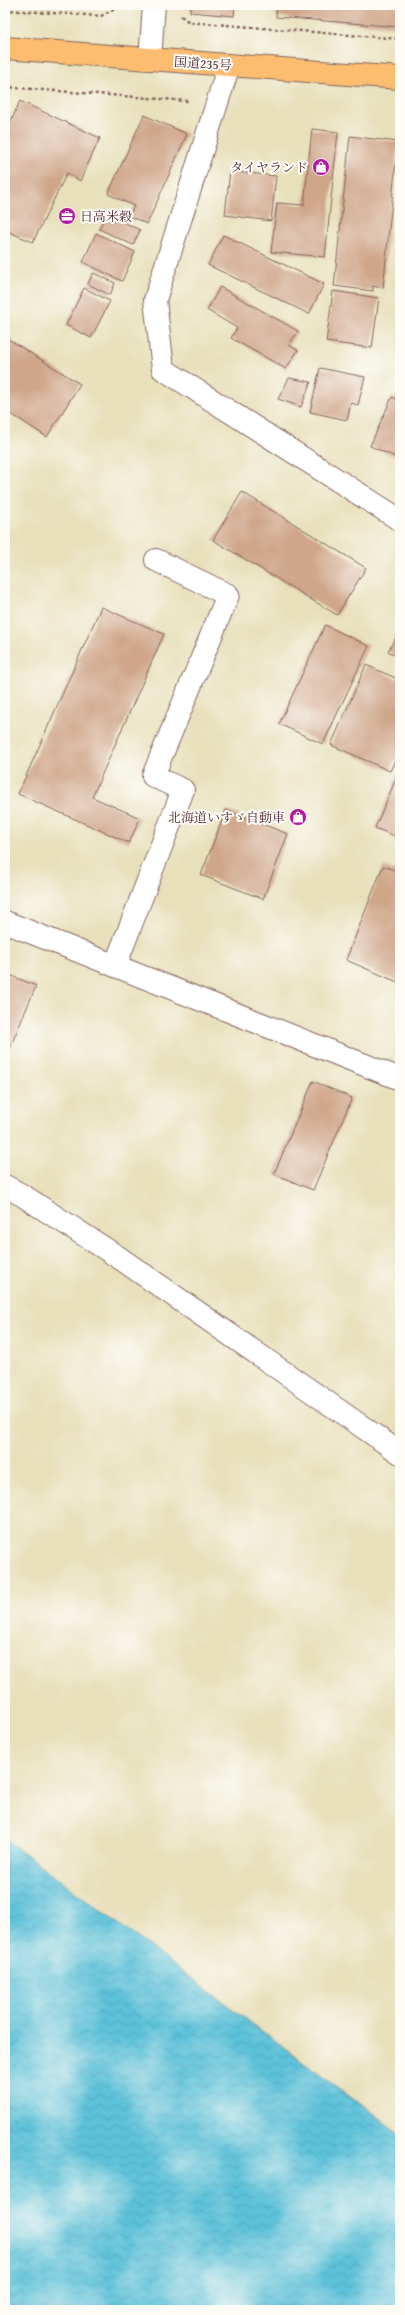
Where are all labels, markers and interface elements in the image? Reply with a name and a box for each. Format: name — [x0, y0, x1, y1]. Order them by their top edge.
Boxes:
street label: 国道235号 — [173, 52, 232, 75]
shop icon: タイヤランド — [311, 157, 331, 177]
place label: タイヤランド — [230, 158, 308, 177]
office icon: 日高米穀 — [57, 206, 77, 226]
place label: 日高米穀 — [80, 207, 132, 226]
shop icon: 北海道いすゞ自動車 — [288, 807, 308, 827]
place label: 北海道いすゞ自動車 — [168, 808, 285, 827]

